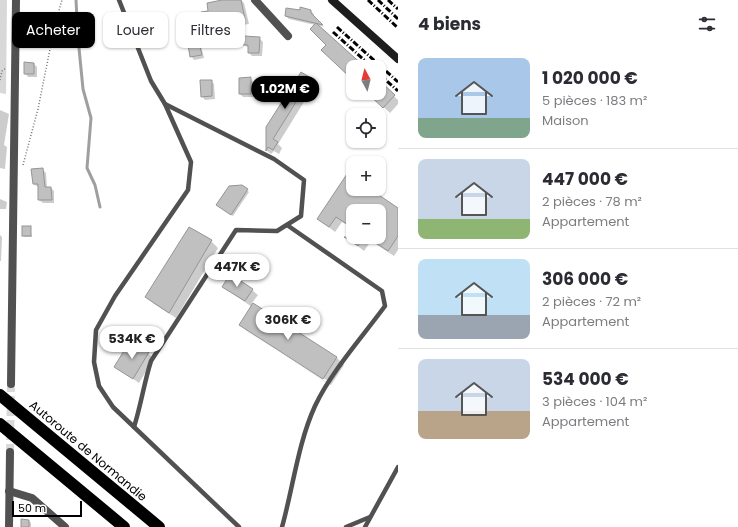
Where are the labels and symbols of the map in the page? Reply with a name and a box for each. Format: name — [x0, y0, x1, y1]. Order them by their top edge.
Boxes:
north arrow — [346, 60, 386, 100]
pin: 1.02M € — [248, 76, 322, 110]
pin: 447K € — [204, 254, 270, 288]
pin: 306K € — [255, 307, 321, 341]
pin: 534K € — [99, 326, 165, 360]
street label: Autoroute de Normandie — [26, 396, 151, 505]
scale bar — [12, 499, 82, 518]

